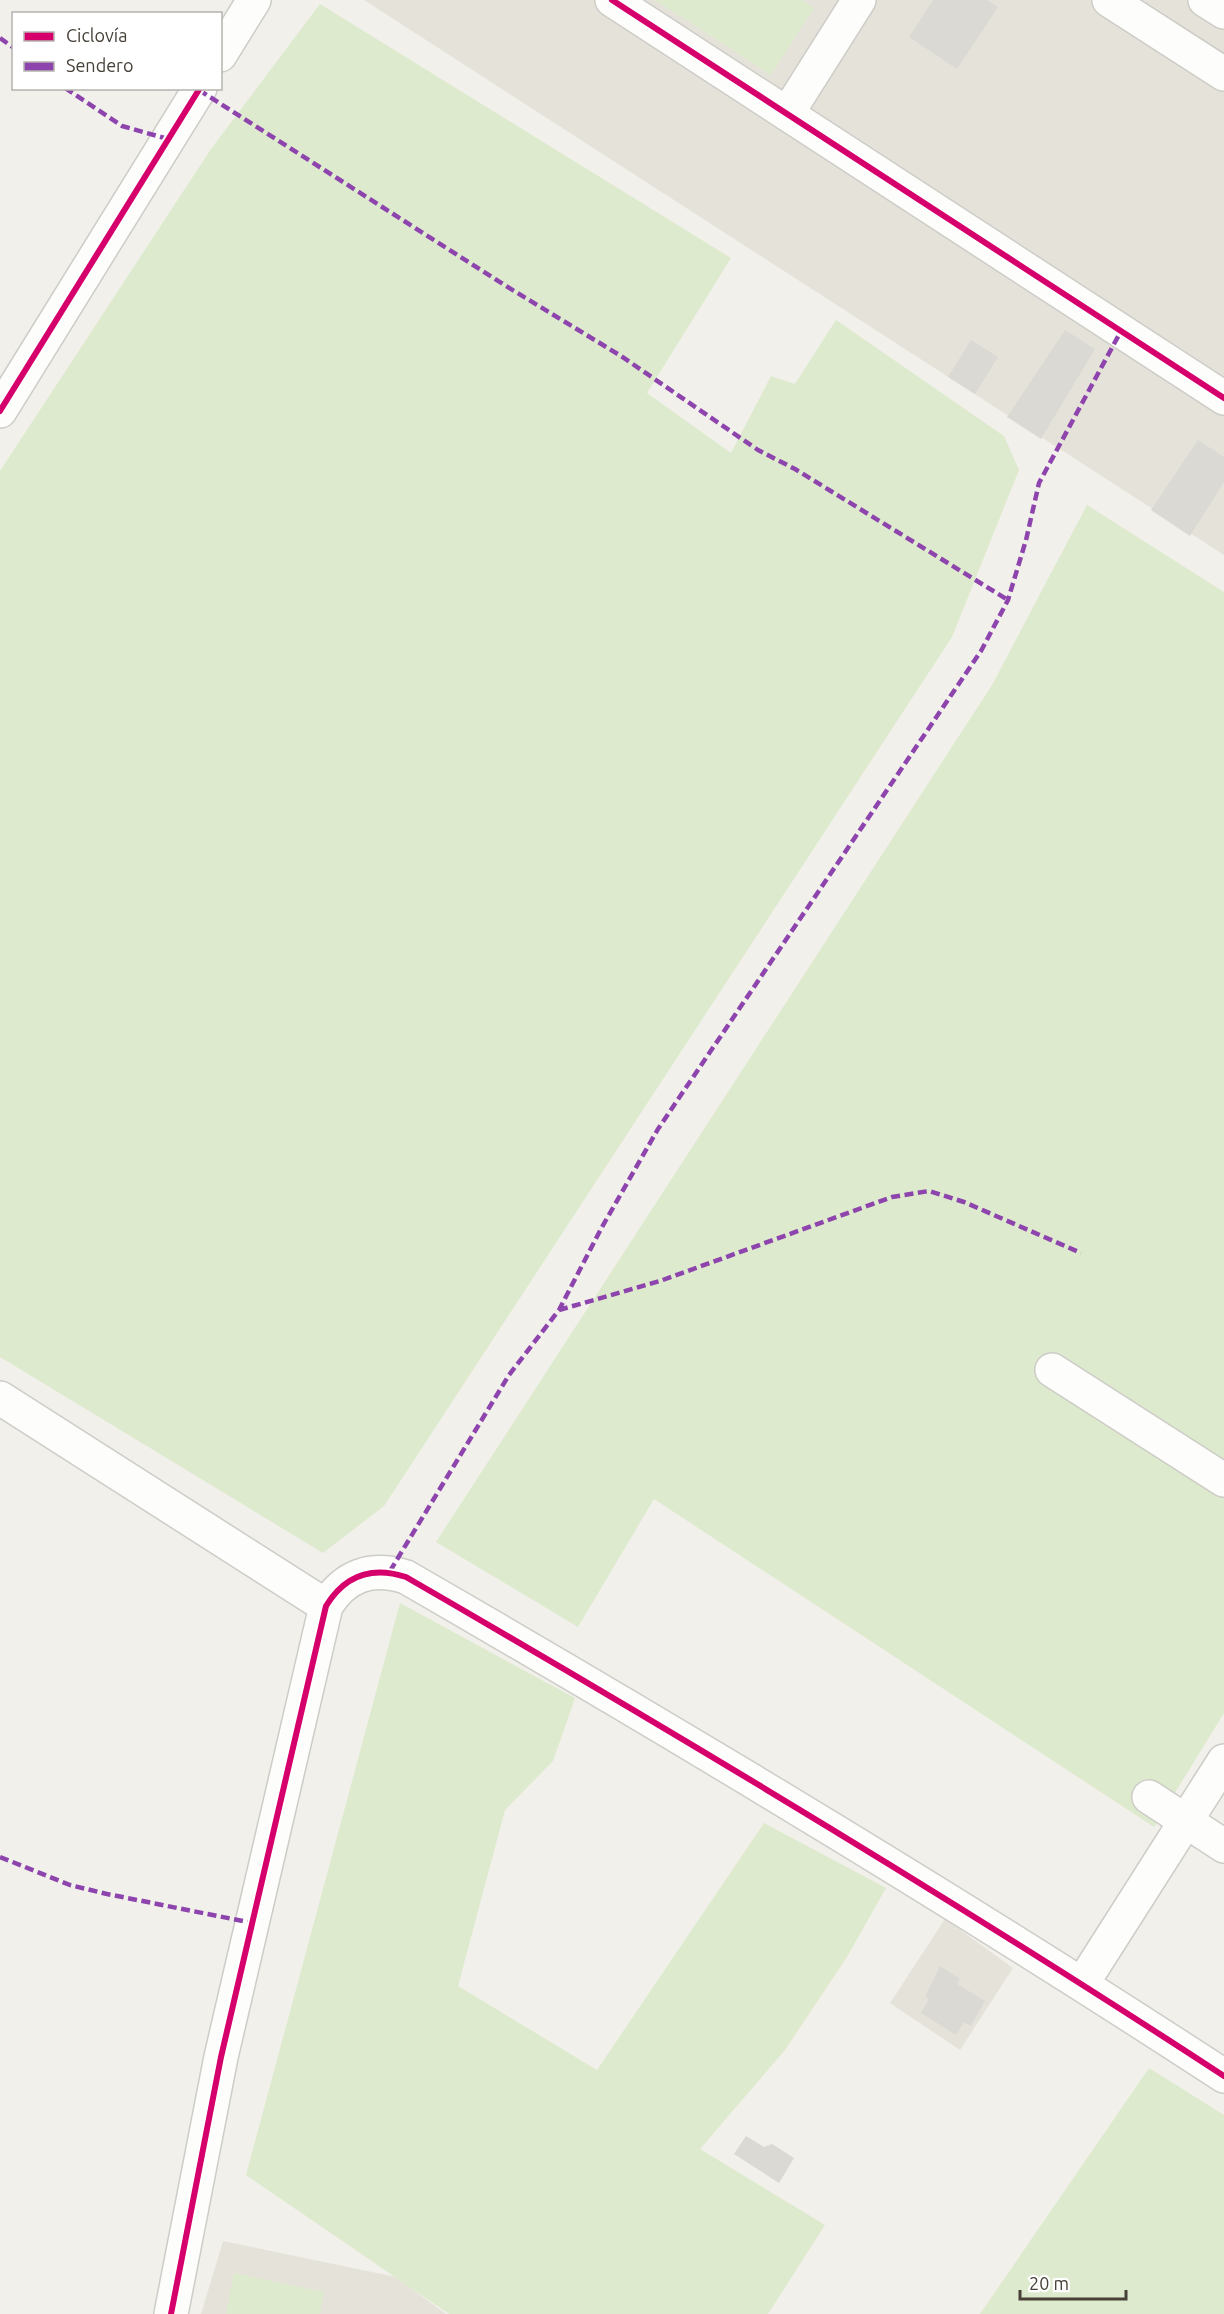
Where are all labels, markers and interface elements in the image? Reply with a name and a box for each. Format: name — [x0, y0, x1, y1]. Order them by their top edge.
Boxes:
legend — [12, 12, 222, 90]
text: Ciclovía — [66, 25, 127, 45]
text: Sendero — [66, 55, 133, 75]
scale bar — [1020, 2263, 1126, 2301]
text: 20 m — [1029, 2273, 1069, 2293]

